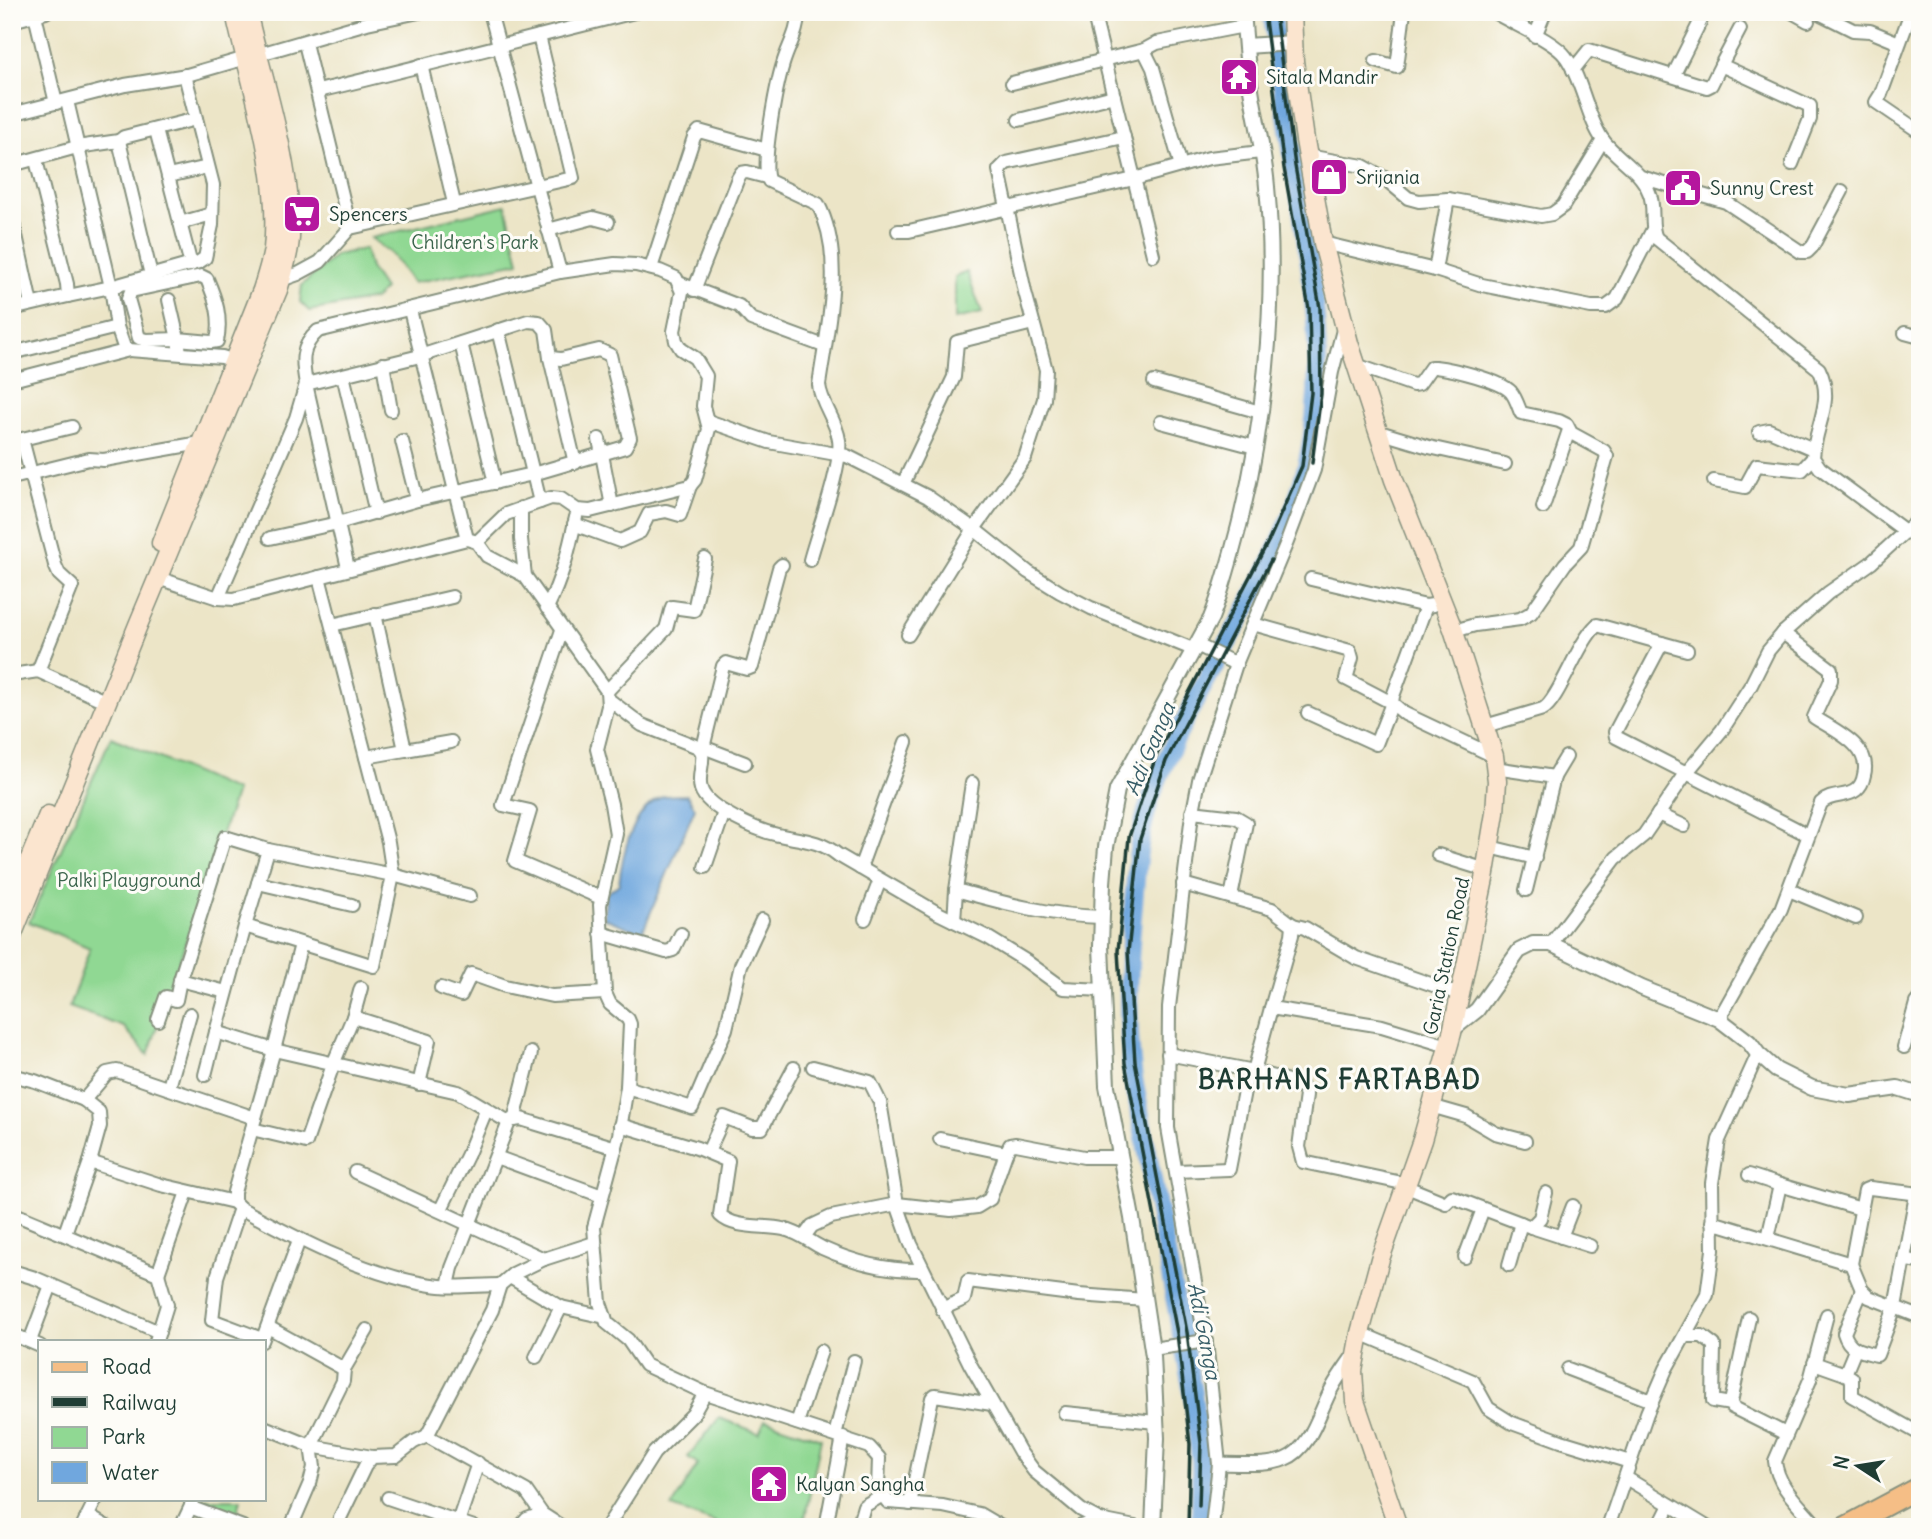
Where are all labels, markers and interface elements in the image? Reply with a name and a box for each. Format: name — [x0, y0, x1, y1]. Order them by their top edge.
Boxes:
temple icon: Sitala Mandir — [1218, 56, 1260, 98]
place label: Sitala Mandir — [1266, 65, 1378, 89]
shop icon: Srijania — [1308, 156, 1350, 198]
place label: Srijania — [1356, 165, 1420, 189]
public building icon: Sunny Crest — [1662, 167, 1704, 209]
place label: Sunny Crest — [1710, 176, 1814, 200]
supermarket icon: Spencers — [281, 193, 323, 235]
place label: Spencers — [329, 202, 408, 226]
park label: Children's Park — [411, 230, 539, 254]
water label: Adi Ganga — [1118, 697, 1182, 799]
park label: Palki Playground — [57, 868, 201, 892]
street label: Garia Station Road — [1418, 875, 1474, 1037]
district label: BARHANS FARTABAD — [1198, 1063, 1482, 1096]
water label: Adi Ganga — [1182, 1280, 1227, 1383]
legend — [38, 1340, 266, 1500]
text: Road — [102, 1353, 151, 1380]
text: Railway — [102, 1389, 177, 1416]
text: Park — [102, 1423, 145, 1450]
north arrow — [1824, 1430, 1894, 1500]
text: N — [1828, 1454, 1854, 1471]
text: Water — [102, 1459, 160, 1486]
temple icon: Kalyan Sangha — [748, 1463, 790, 1505]
place label: Kalyan Sangha — [796, 1472, 925, 1496]

